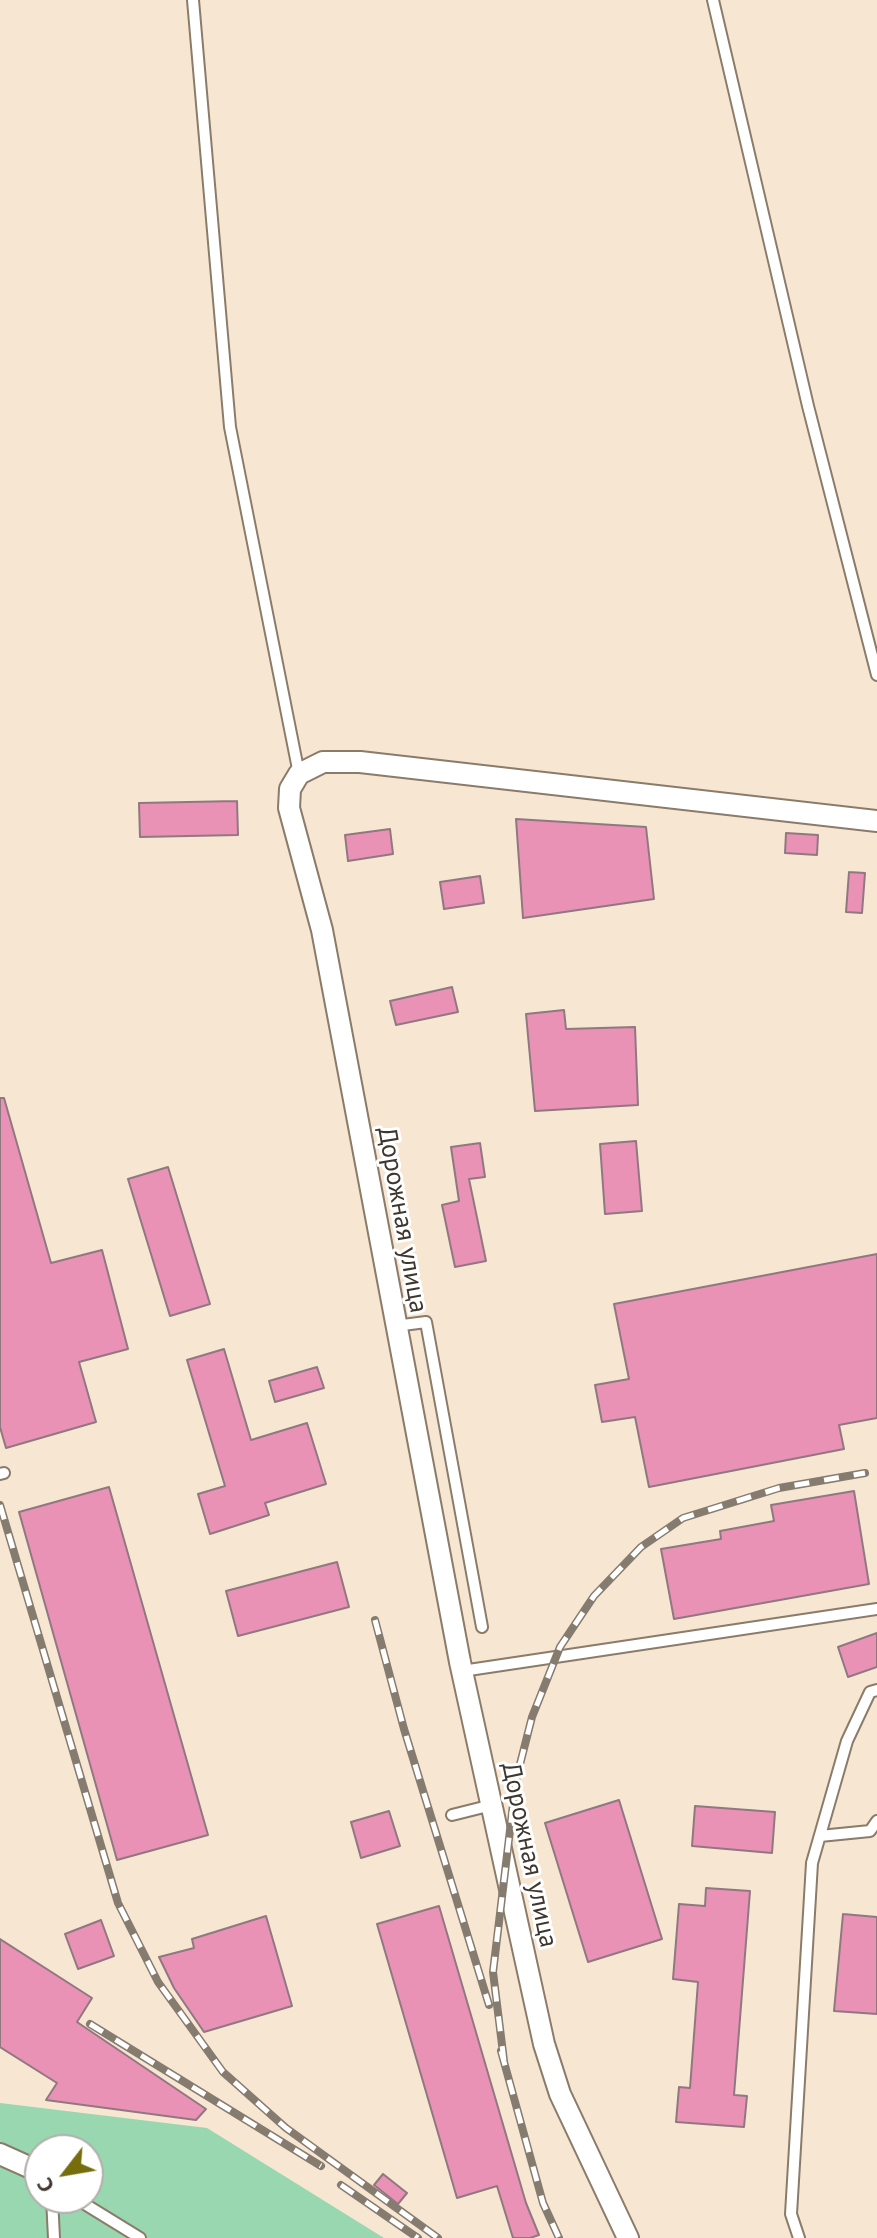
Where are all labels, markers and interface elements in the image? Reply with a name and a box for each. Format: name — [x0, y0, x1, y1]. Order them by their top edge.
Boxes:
street label: Дорожная улица — [370, 1125, 434, 1315]
street label: Дорожная улица — [494, 1760, 564, 1950]
north arrow — [24, 2134, 104, 2214]
text: С — [30, 2173, 60, 2198]

